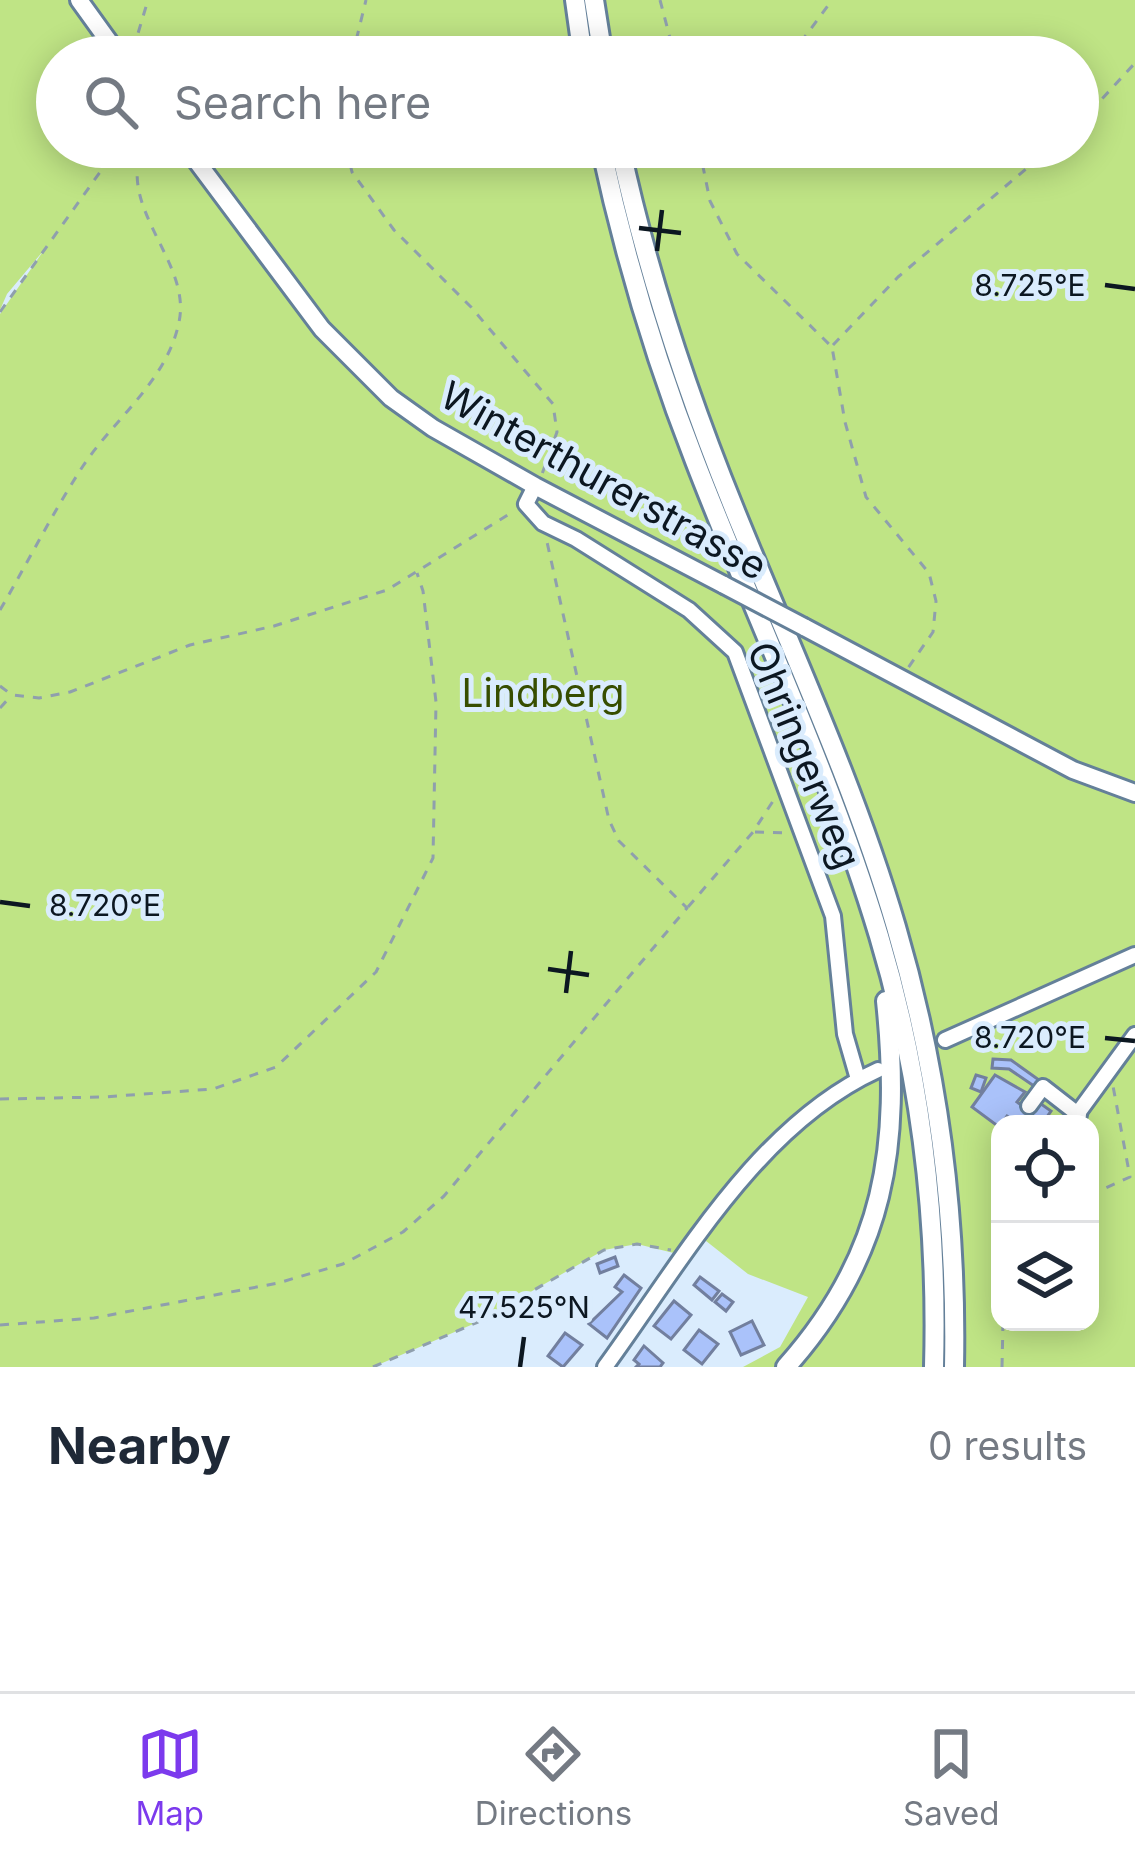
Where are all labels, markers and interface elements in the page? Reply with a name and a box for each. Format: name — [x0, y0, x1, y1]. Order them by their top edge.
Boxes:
search box — [36, 36, 1099, 168]
icon: search — [78, 69, 144, 135]
text: Search here — [174, 75, 431, 130]
text: 8.725°E — [974, 267, 1086, 303]
street label: Winterthurerstrasse — [433, 371, 775, 589]
street label: Ohringerweg — [738, 635, 872, 875]
park label: Lindberg — [462, 669, 625, 716]
text: 8.720°E — [49, 887, 161, 923]
text: 8.720°E — [974, 1019, 1086, 1055]
map controls — [991, 1115, 1099, 1331]
button: locate — [991, 1115, 1099, 1223]
button: layers — [991, 1223, 1099, 1331]
text: 47.525°N — [458, 1289, 590, 1325]
text: Nearby — [48, 1415, 231, 1476]
text: 0 results — [928, 1422, 1087, 1469]
tab: Map — [135, 1721, 204, 1833]
tab: Directions — [475, 1721, 632, 1833]
tab: Saved — [903, 1721, 1000, 1833]

